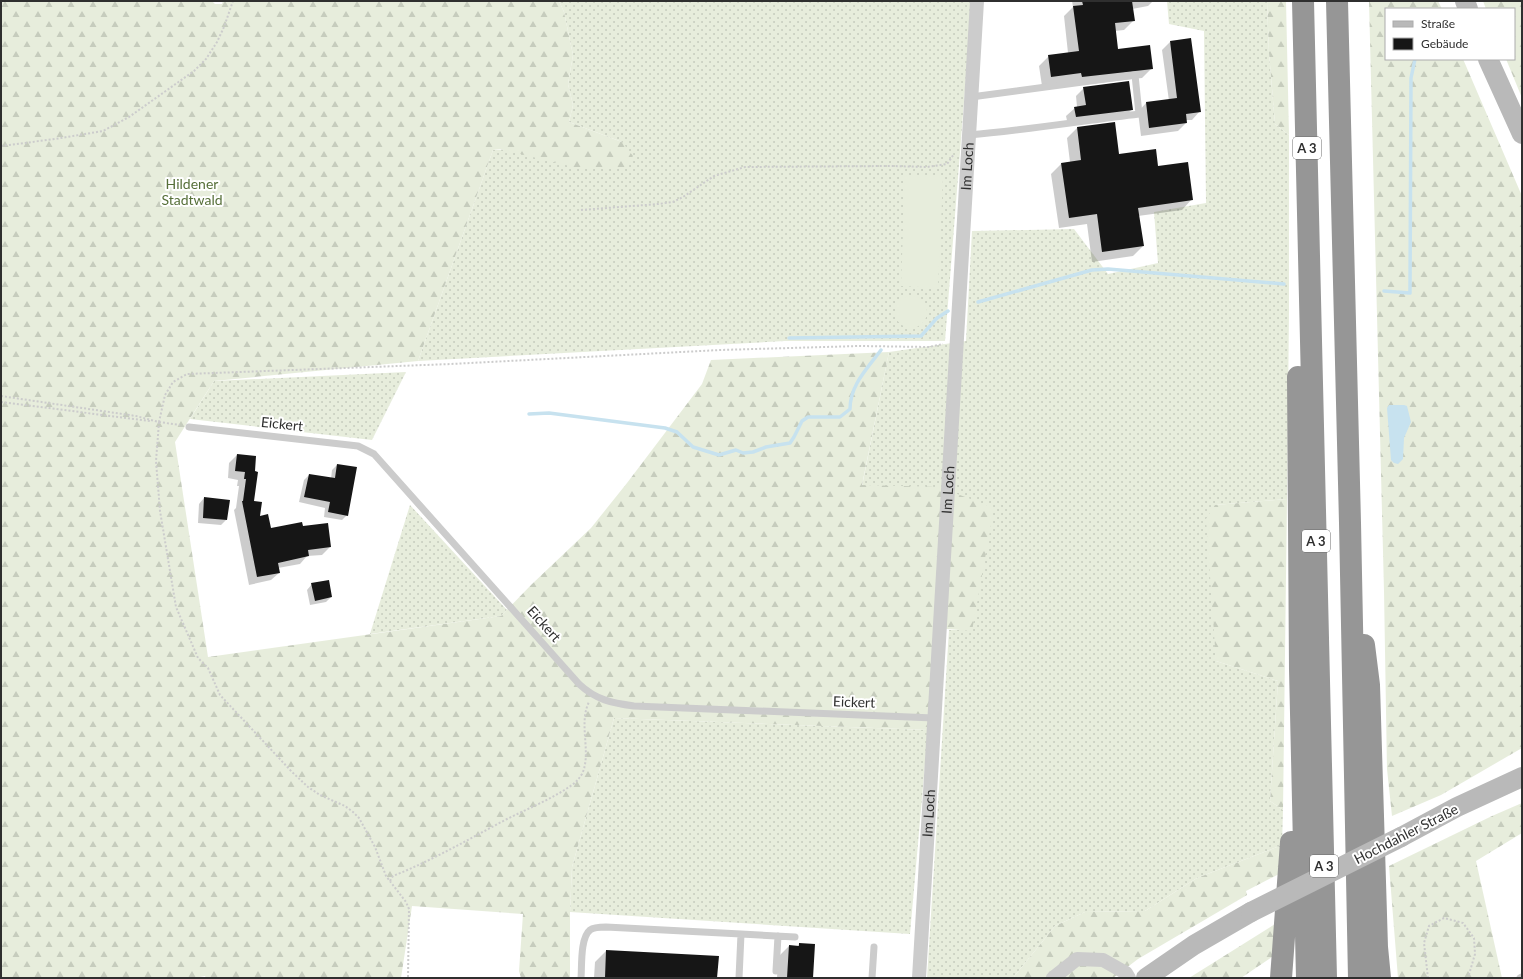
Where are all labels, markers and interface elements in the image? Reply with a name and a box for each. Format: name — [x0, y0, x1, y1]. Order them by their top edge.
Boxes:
legend — [1385, 8, 1515, 60]
text: Straße — [1421, 16, 1455, 31]
text: Gebäude — [1421, 36, 1468, 51]
road number: A 3 — [1293, 137, 1321, 159]
street label: Im Loch — [957, 142, 977, 191]
park label: Hildener Stadtwald — [161, 175, 223, 208]
street label: Eickert — [260, 413, 304, 434]
street label: Im Loch — [938, 465, 957, 514]
road number: A 3 — [1302, 530, 1330, 552]
street label: Eickert — [524, 602, 565, 645]
street label: Eickert — [833, 692, 875, 711]
street label: Im Loch — [918, 789, 938, 838]
street label: Hochdahler Straße — [1351, 800, 1461, 867]
road number: A 3 — [1310, 855, 1338, 877]

